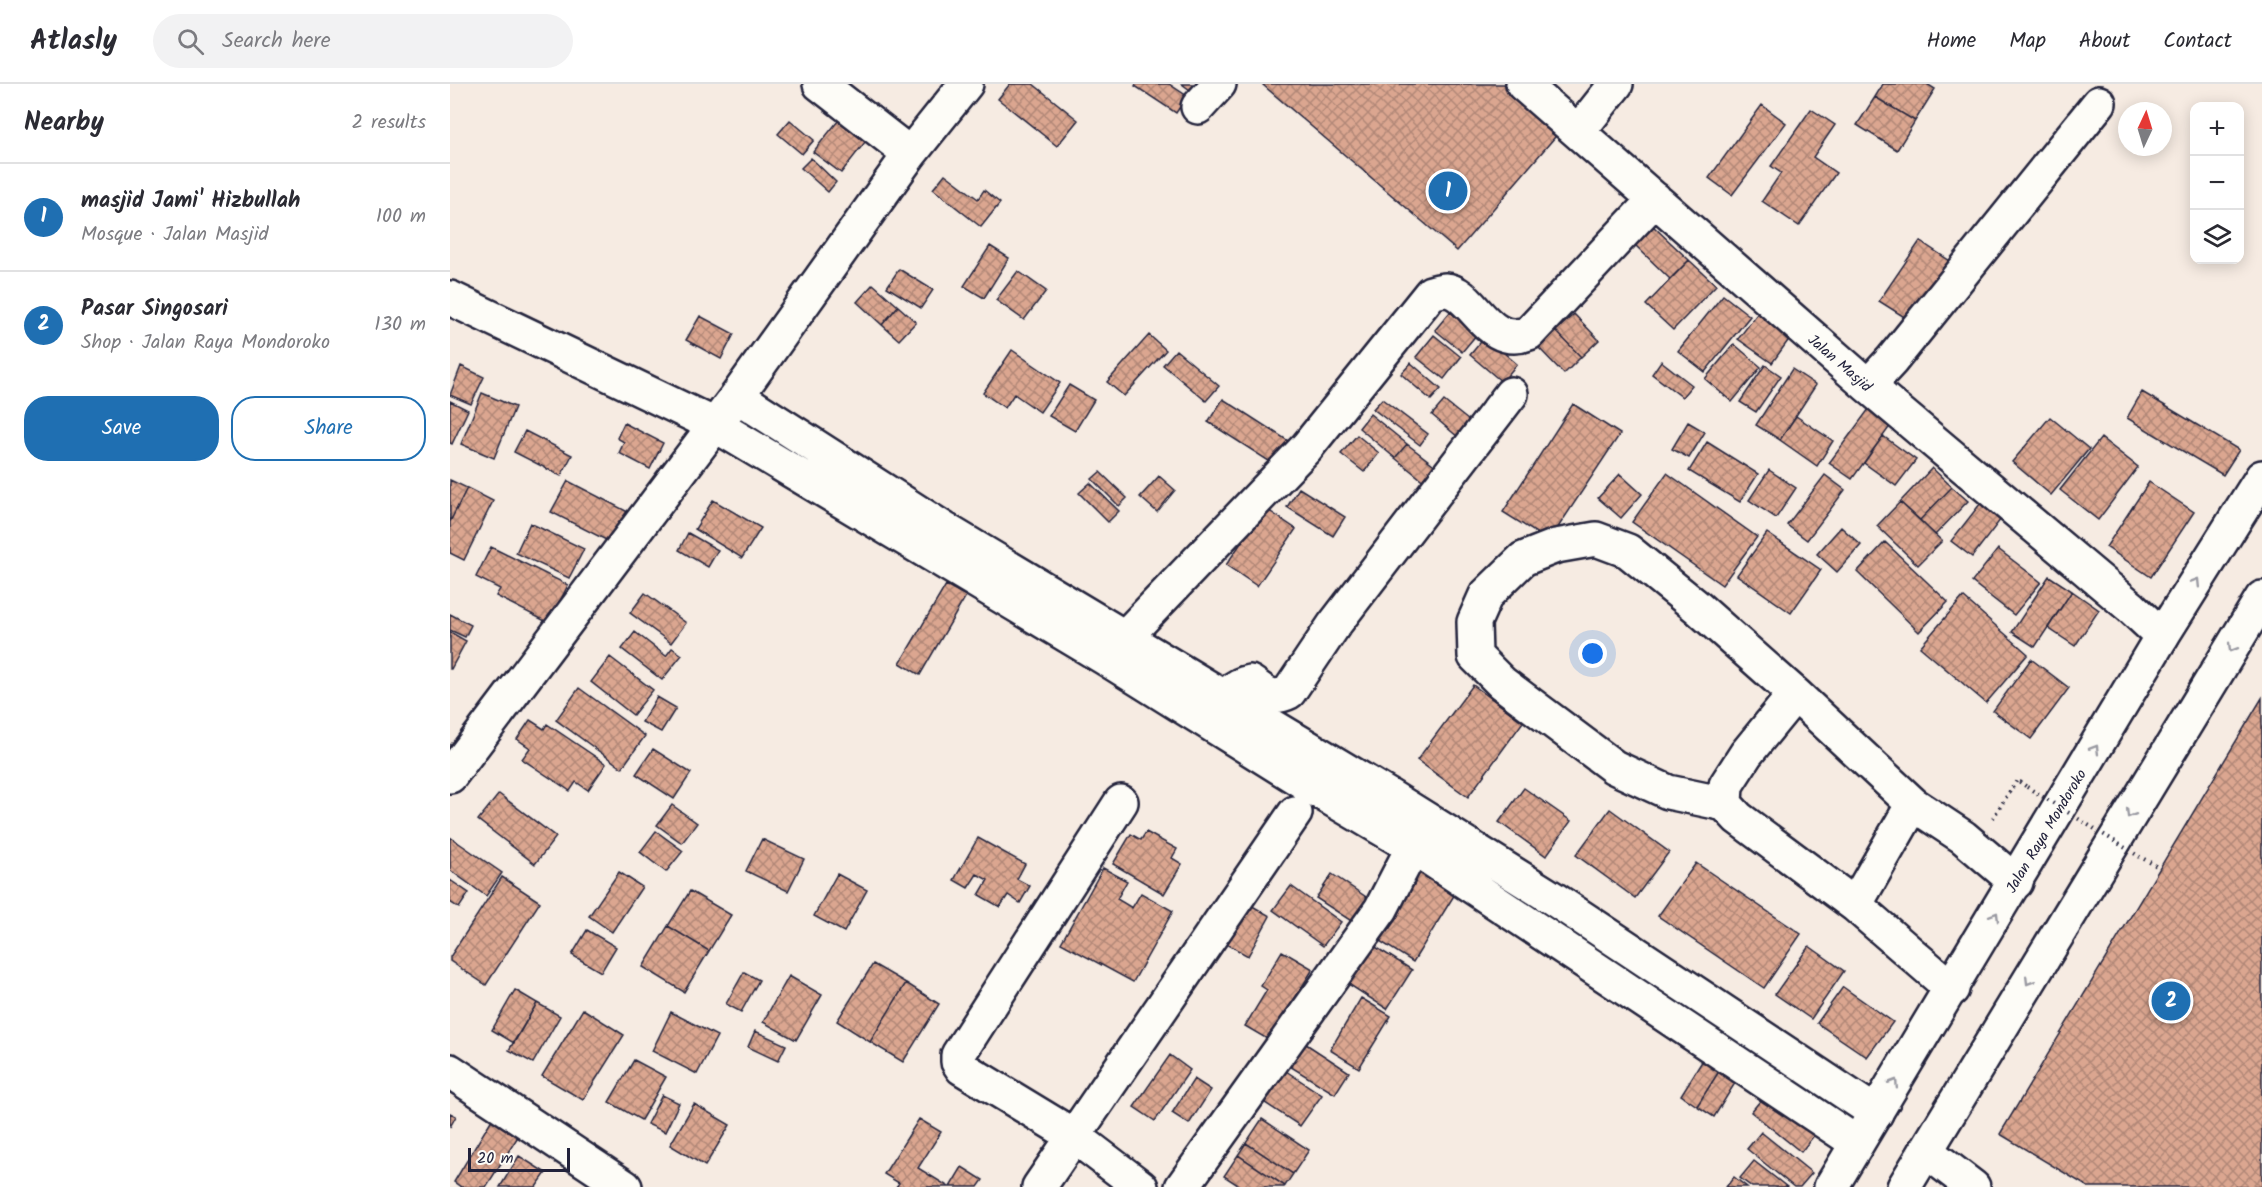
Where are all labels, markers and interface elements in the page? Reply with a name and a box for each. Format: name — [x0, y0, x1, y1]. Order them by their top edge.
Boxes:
search box — [153, 14, 573, 68]
text: Atlasly — [30, 19, 117, 64]
text: Search here — [222, 24, 331, 59]
icon: search — [174, 25, 207, 58]
text: Home — [1927, 25, 1976, 58]
text: Map — [2009, 25, 2046, 58]
text: About — [2079, 25, 2130, 58]
text: Contact — [2163, 25, 2232, 58]
text: Nearby — [24, 102, 104, 144]
north arrow — [2118, 102, 2172, 156]
map controls — [2190, 102, 2244, 264]
button: + — [2190, 102, 2244, 156]
text: 2 results — [351, 107, 426, 139]
button: − — [2190, 156, 2244, 210]
pin: 1 — [1428, 168, 1468, 214]
text: masjid Jami' Hizbullah — [81, 184, 300, 219]
text: 1 — [40, 201, 47, 233]
text: 100 m — [376, 201, 426, 233]
button: layers — [2190, 210, 2244, 264]
text: Mosque · Jalan Masjid — [81, 219, 268, 251]
text: Pasar Singosari — [81, 292, 228, 327]
text: 2 — [38, 309, 49, 341]
text: 130 m — [374, 309, 426, 341]
text: Shop · Jalan Raya Mondoroko — [81, 327, 330, 359]
street label: Jalan Masjid — [1802, 329, 1877, 399]
button: Save — [24, 396, 219, 461]
button: Share — [231, 396, 426, 461]
one-way arrow — [2189, 578, 2201, 588]
your location — [1578, 639, 1607, 668]
one-way arrow — [2227, 642, 2239, 652]
one-way arrow — [2088, 745, 2100, 755]
street label: Jalan Raya Mondoroko — [2000, 765, 2094, 898]
one-way arrow — [2126, 808, 2138, 818]
one-way arrow — [1988, 912, 2000, 922]
one-way arrow — [2025, 975, 2037, 985]
pin: 2 — [2152, 978, 2190, 1024]
one-way arrow — [1887, 1079, 1899, 1089]
scale bar — [468, 1145, 570, 1172]
text: 20 m — [477, 1146, 513, 1171]

